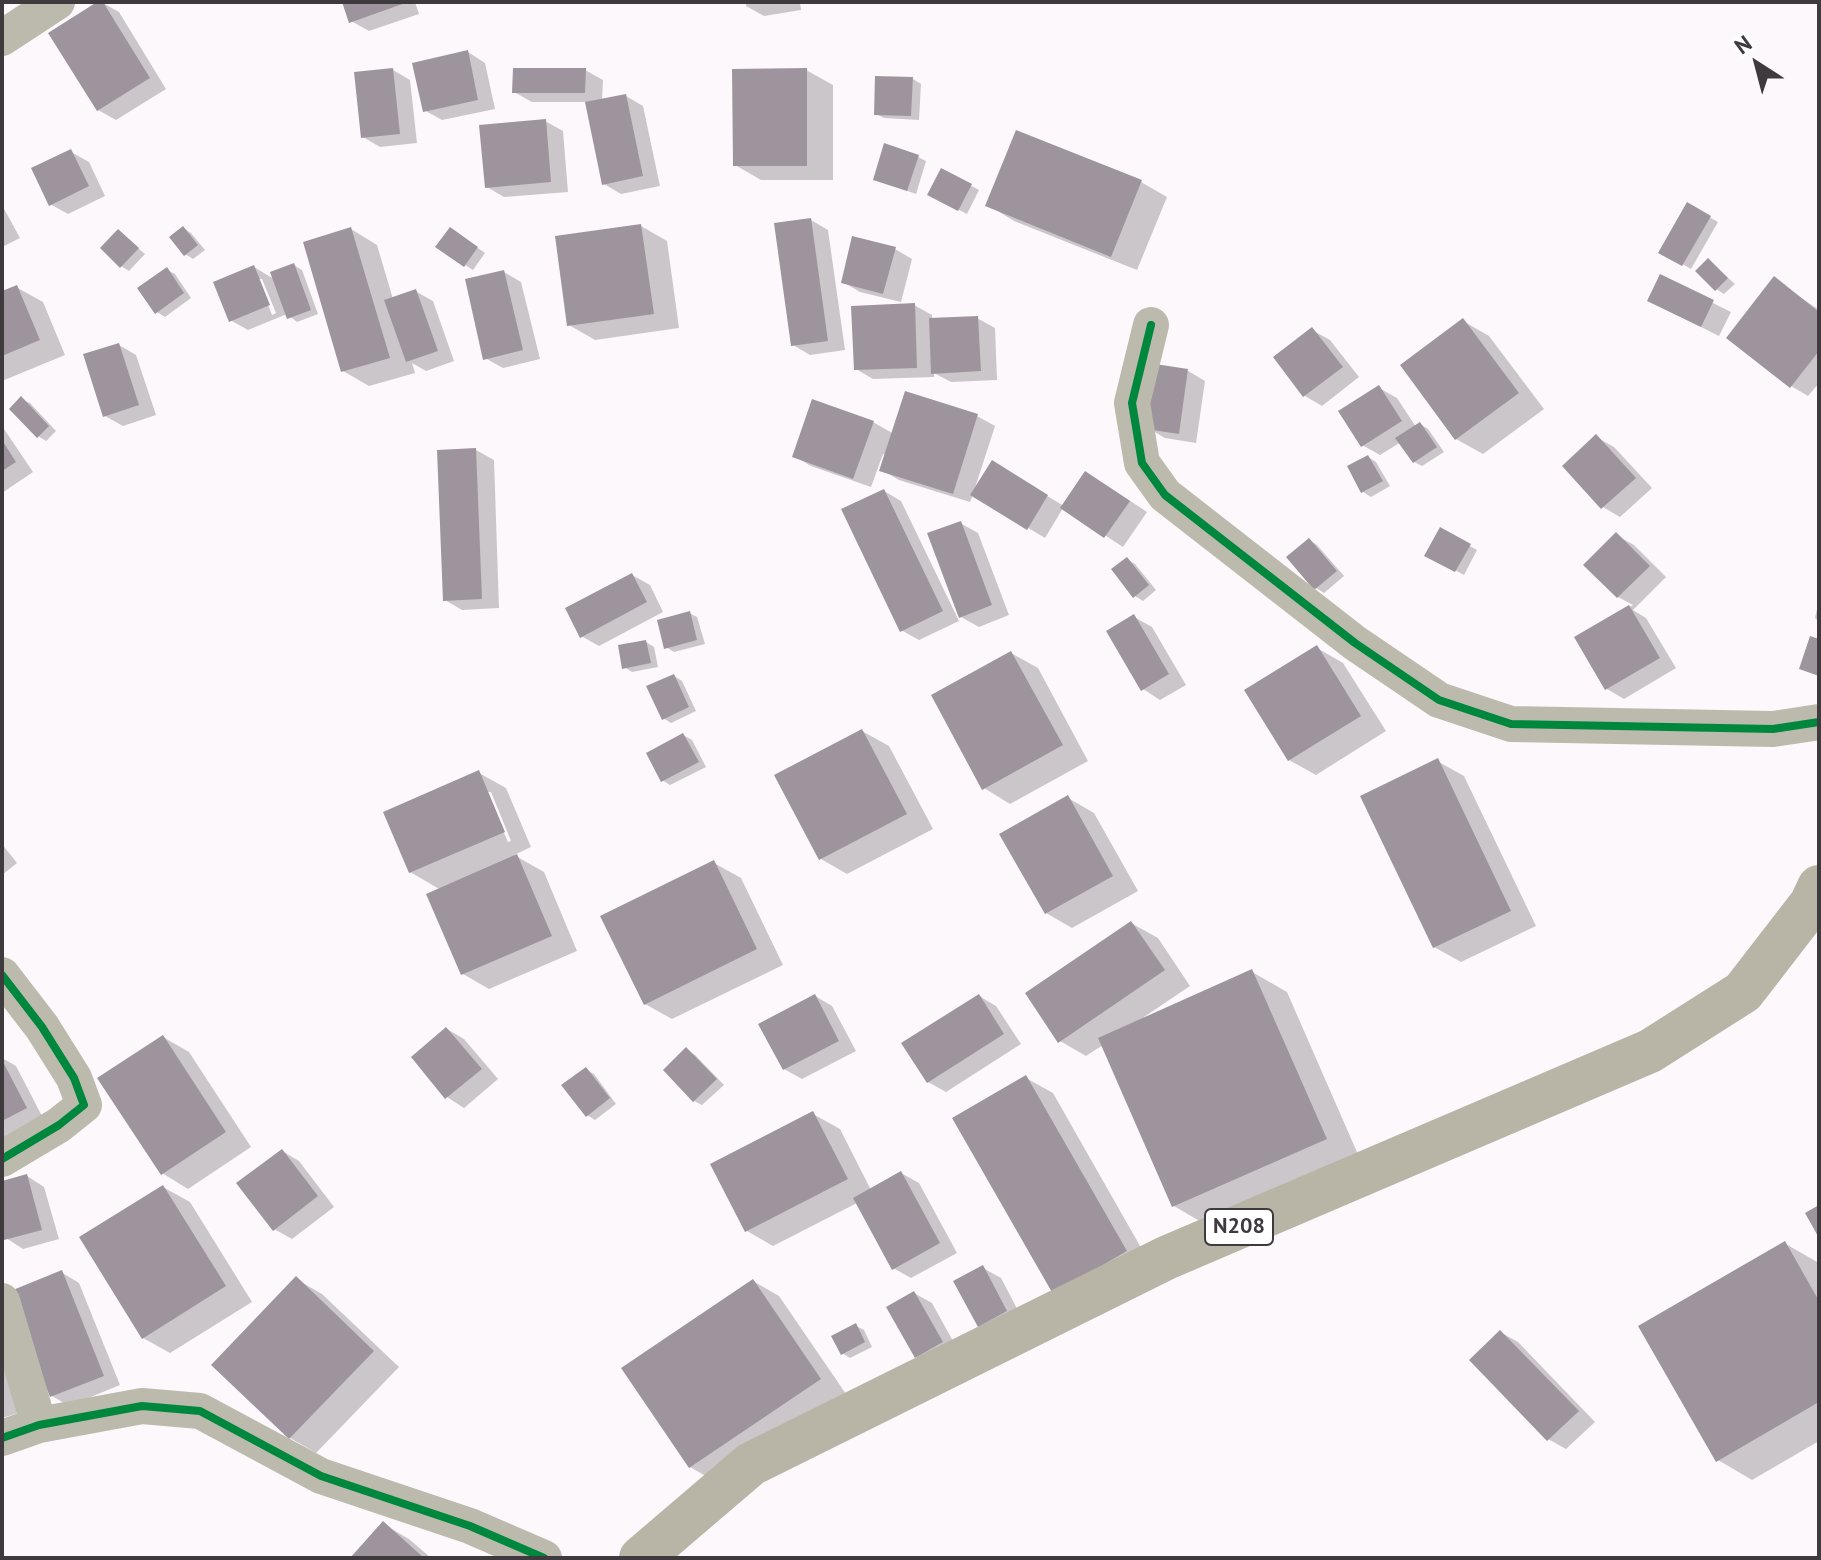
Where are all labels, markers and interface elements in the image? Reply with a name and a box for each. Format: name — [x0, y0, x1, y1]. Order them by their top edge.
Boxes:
north arrow — [1717, 24, 1797, 104]
text: N — [1729, 29, 1757, 60]
road number: N208 — [1205, 1209, 1273, 1245]

